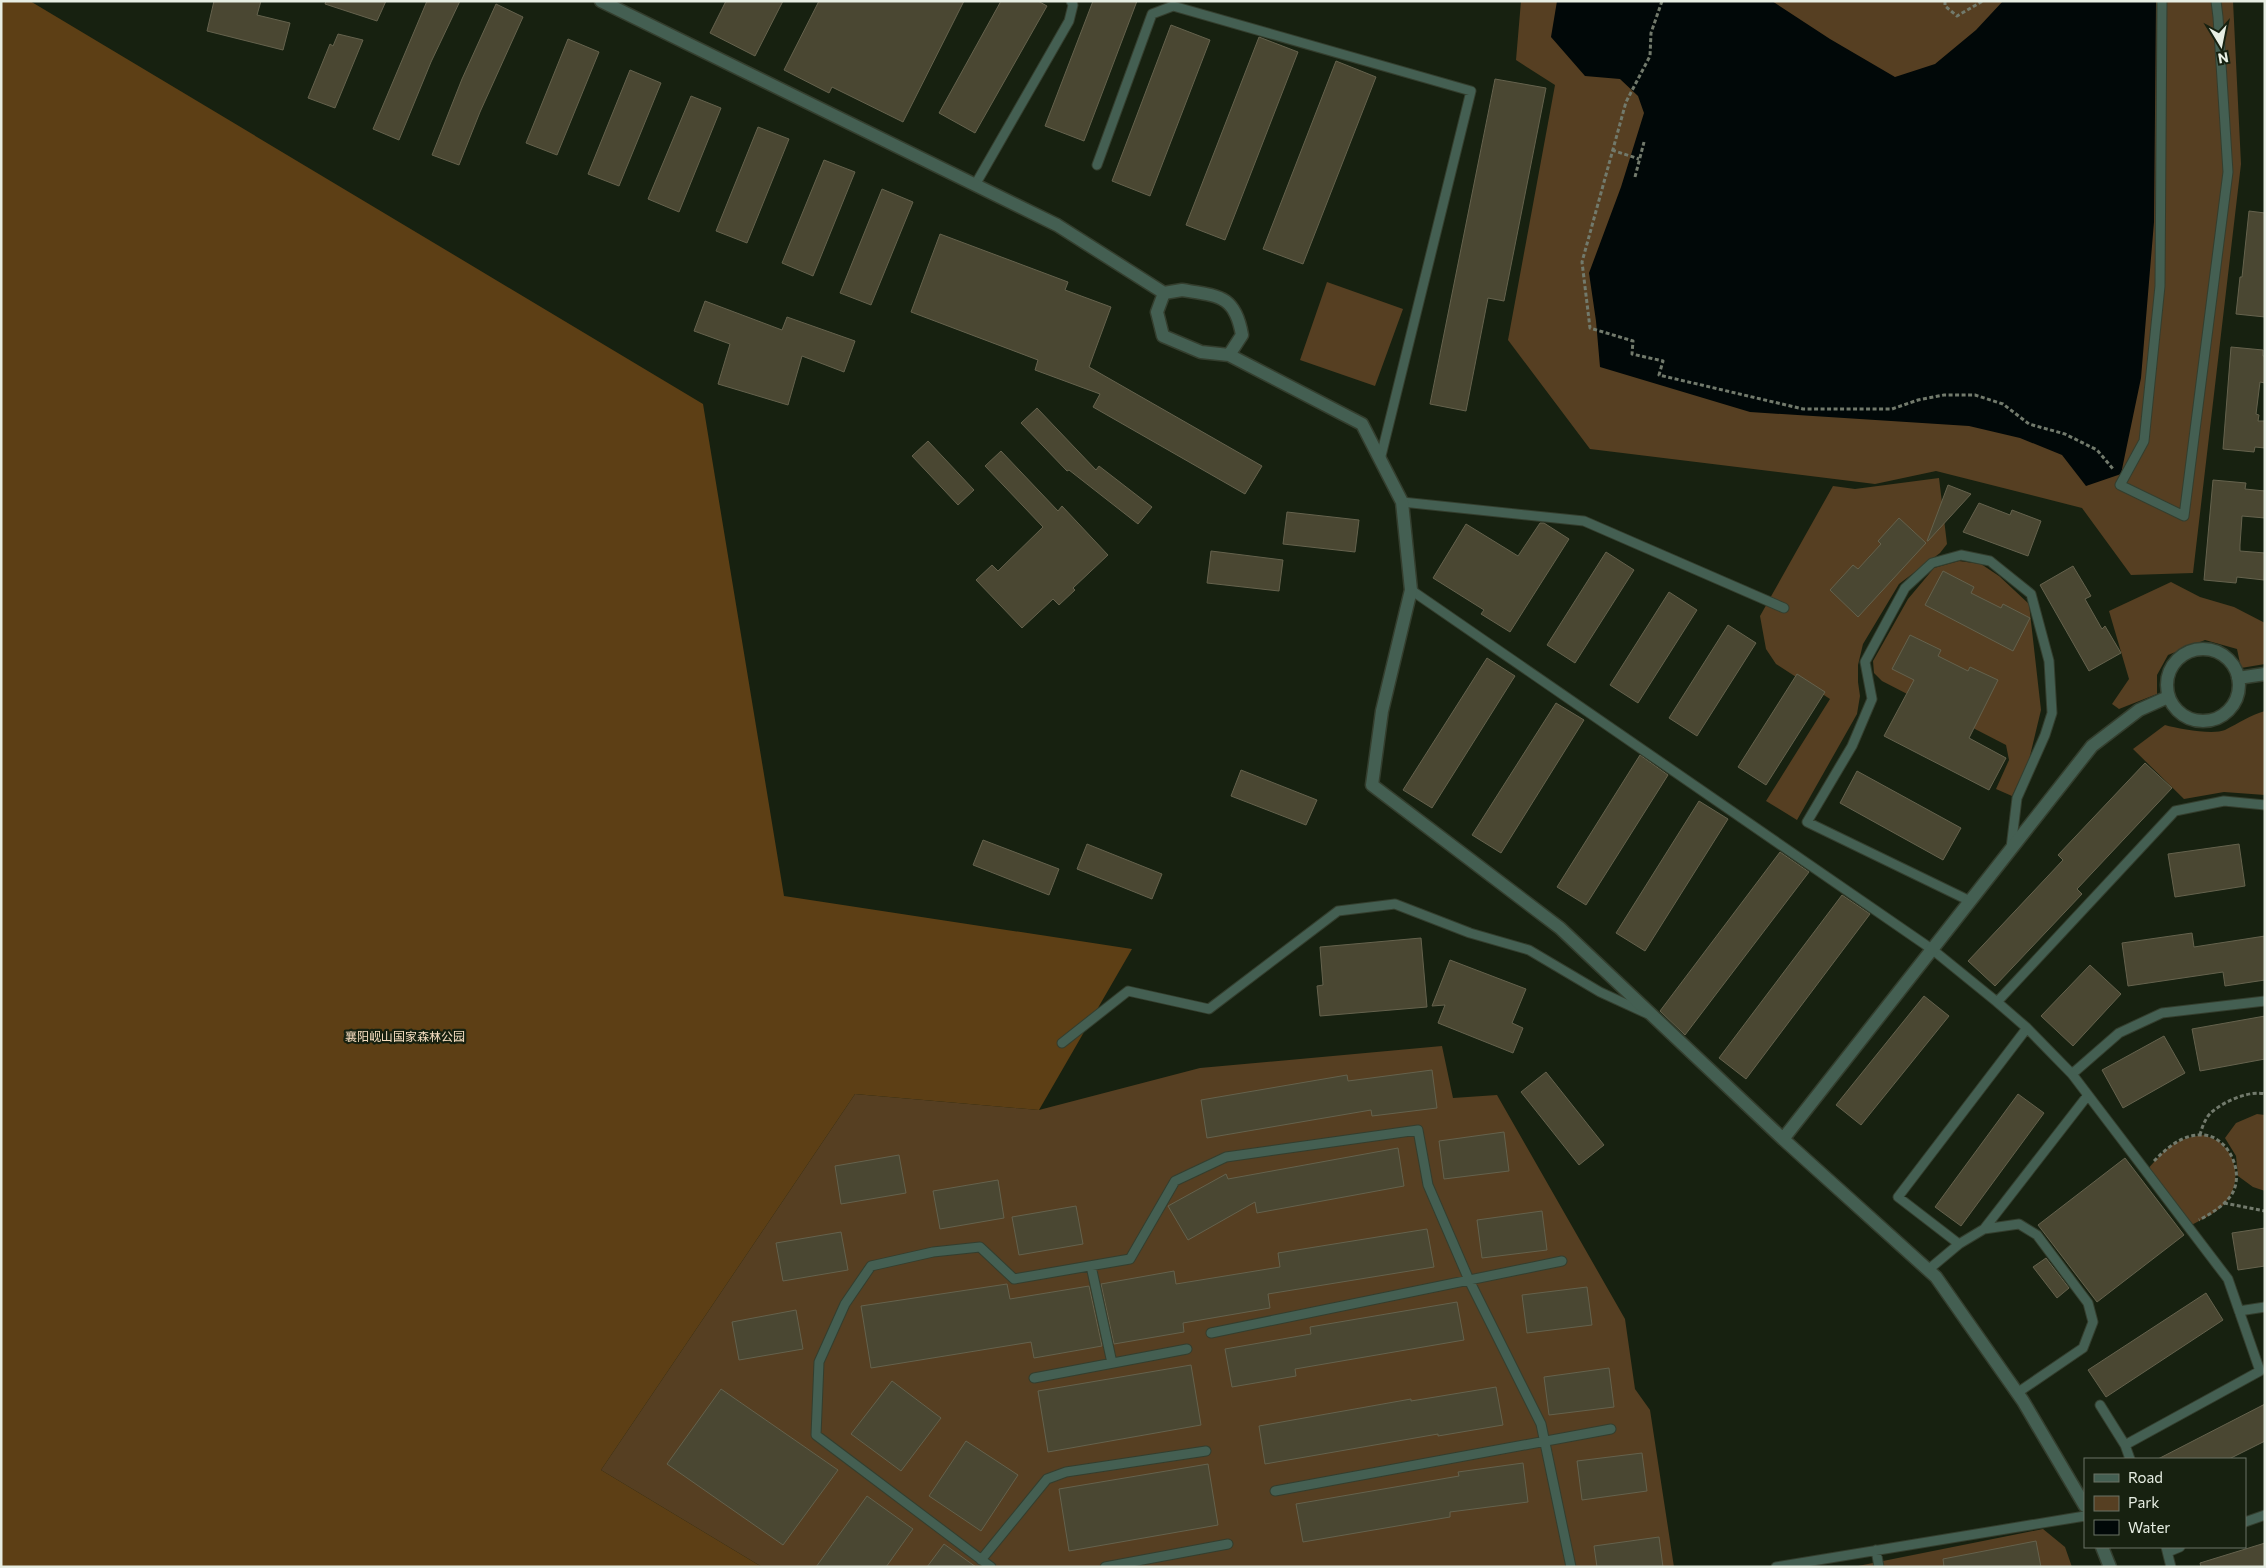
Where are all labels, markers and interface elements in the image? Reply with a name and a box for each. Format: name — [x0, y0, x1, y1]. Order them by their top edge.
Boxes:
north arrow — [2196, 20, 2246, 70]
text: N — [2217, 49, 2230, 68]
park label: 襄阳岘山国家森林公园 — [345, 1029, 465, 1043]
legend — [2084, 1458, 2246, 1548]
text: Road — [2128, 1468, 2163, 1486]
text: Park — [2128, 1493, 2159, 1511]
text: Water — [2128, 1518, 2170, 1536]

